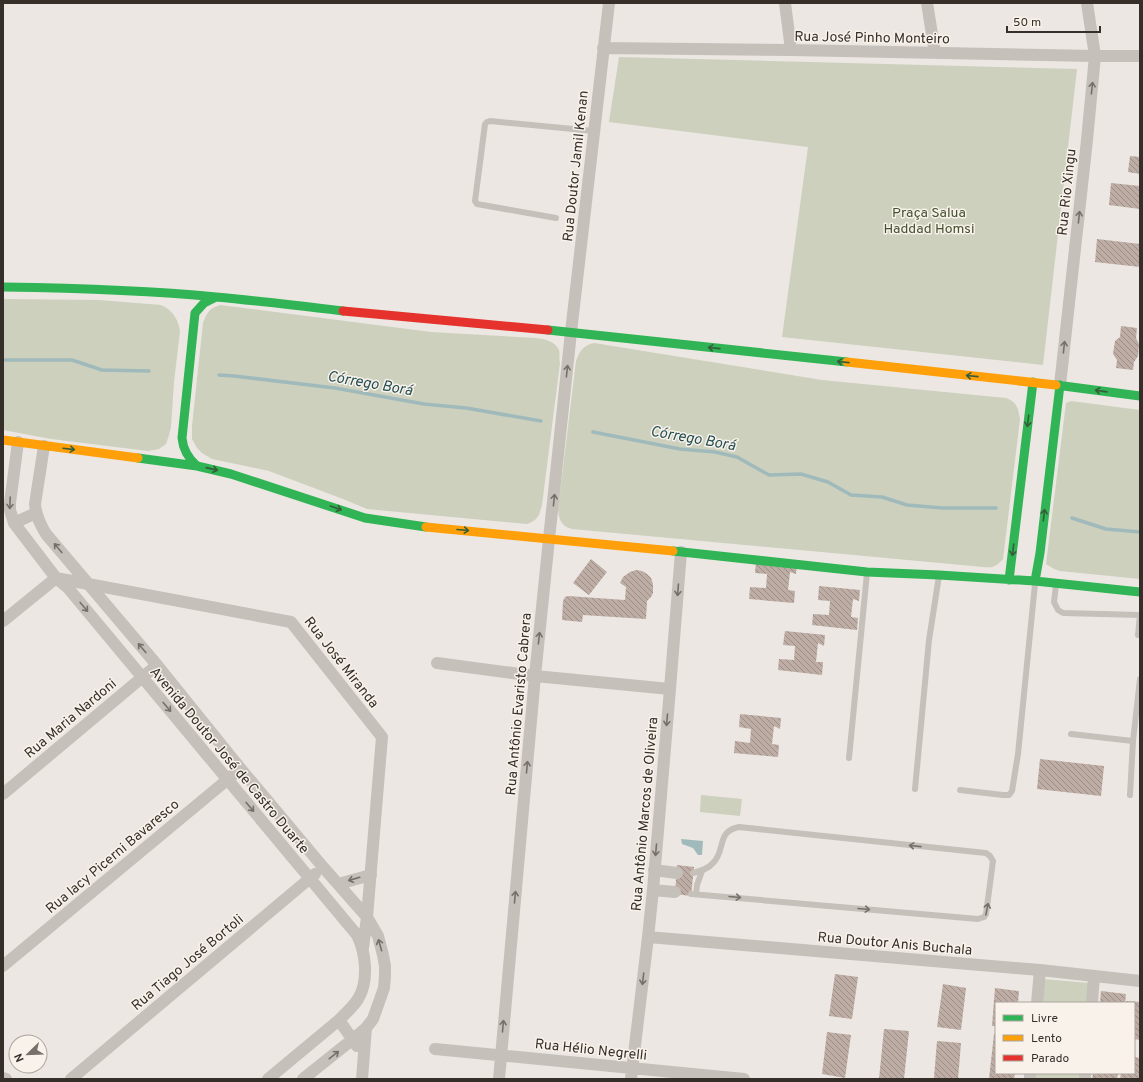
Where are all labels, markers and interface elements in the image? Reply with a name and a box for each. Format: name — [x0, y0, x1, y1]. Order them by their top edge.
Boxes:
scale bar — [1007, 8, 1100, 34]
text: 50 m — [1013, 15, 1041, 31]
street label: Rua José Pinho Monteiro — [794, 29, 950, 48]
one-way arrow — [1089, 82, 1096, 95]
street label: Rua Doutor Jamil Kenan — [560, 90, 593, 243]
street label: Rua Rio Xingu — [1054, 148, 1081, 236]
park label: Praça Salua Haddad Homsi — [884, 205, 974, 238]
one-way arrow — [1075, 211, 1082, 224]
one-way arrow — [1060, 340, 1068, 353]
one-way arrow — [708, 344, 721, 352]
one-way arrow — [837, 358, 850, 366]
one-way arrow — [563, 365, 571, 378]
water label: Córrego Borá — [326, 368, 415, 402]
one-way arrow — [966, 372, 979, 379]
one-way arrow — [1095, 387, 1108, 395]
one-way arrow — [1025, 414, 1032, 427]
water label: Córrego Borá — [649, 423, 738, 457]
one-way arrow — [62, 446, 75, 453]
one-way arrow — [205, 466, 218, 474]
one-way arrow — [550, 494, 557, 507]
one-way arrow — [7, 496, 14, 509]
one-way arrow — [329, 505, 342, 512]
one-way arrow — [1040, 509, 1048, 522]
one-way arrow — [456, 527, 469, 534]
one-way arrow — [54, 543, 63, 554]
one-way arrow — [1009, 543, 1017, 556]
one-way arrow — [674, 583, 681, 596]
one-way arrow — [79, 602, 88, 613]
street label: Rua Antônio Evaristo Cabrera — [503, 612, 536, 796]
street label: Rua José Miranda — [300, 614, 382, 712]
one-way arrow — [535, 632, 542, 645]
one-way arrow — [138, 642, 147, 653]
street label: Avenida Doutor José de Castro Duarte — [146, 664, 312, 858]
street label: Rua Maria Nardoni — [21, 676, 120, 763]
one-way arrow — [163, 702, 172, 712]
one-way arrow — [664, 713, 671, 726]
street label: Rua Antônio Marcos de Oliveira — [629, 716, 662, 912]
one-way arrow — [523, 761, 530, 774]
street label: Rua Iacy Picerni Bavaresco — [43, 796, 183, 918]
one-way arrow — [246, 802, 255, 812]
one-way arrow — [909, 842, 922, 850]
one-way arrow — [652, 843, 659, 856]
one-way arrow — [348, 876, 361, 883]
one-way arrow — [511, 891, 519, 904]
one-way arrow — [728, 893, 741, 901]
one-way arrow — [983, 902, 991, 915]
one-way arrow — [857, 905, 870, 913]
street label: Rua Tiago José Bortoli — [129, 911, 247, 1015]
street label: Rua Doutor Anis Buchala — [817, 929, 973, 960]
one-way arrow — [376, 939, 384, 952]
one-way arrow — [639, 972, 647, 985]
legend — [995, 1002, 1135, 1074]
text: Livre — [1031, 1011, 1058, 1027]
one-way arrow — [500, 1020, 507, 1033]
text: Lento — [1031, 1031, 1062, 1047]
north arrow — [8, 1034, 48, 1074]
street label: Rua Hélio Negrelli — [534, 1036, 648, 1065]
one-way arrow — [329, 1050, 339, 1059]
text: N — [12, 1051, 28, 1064]
text: Parado — [1031, 1051, 1069, 1067]

